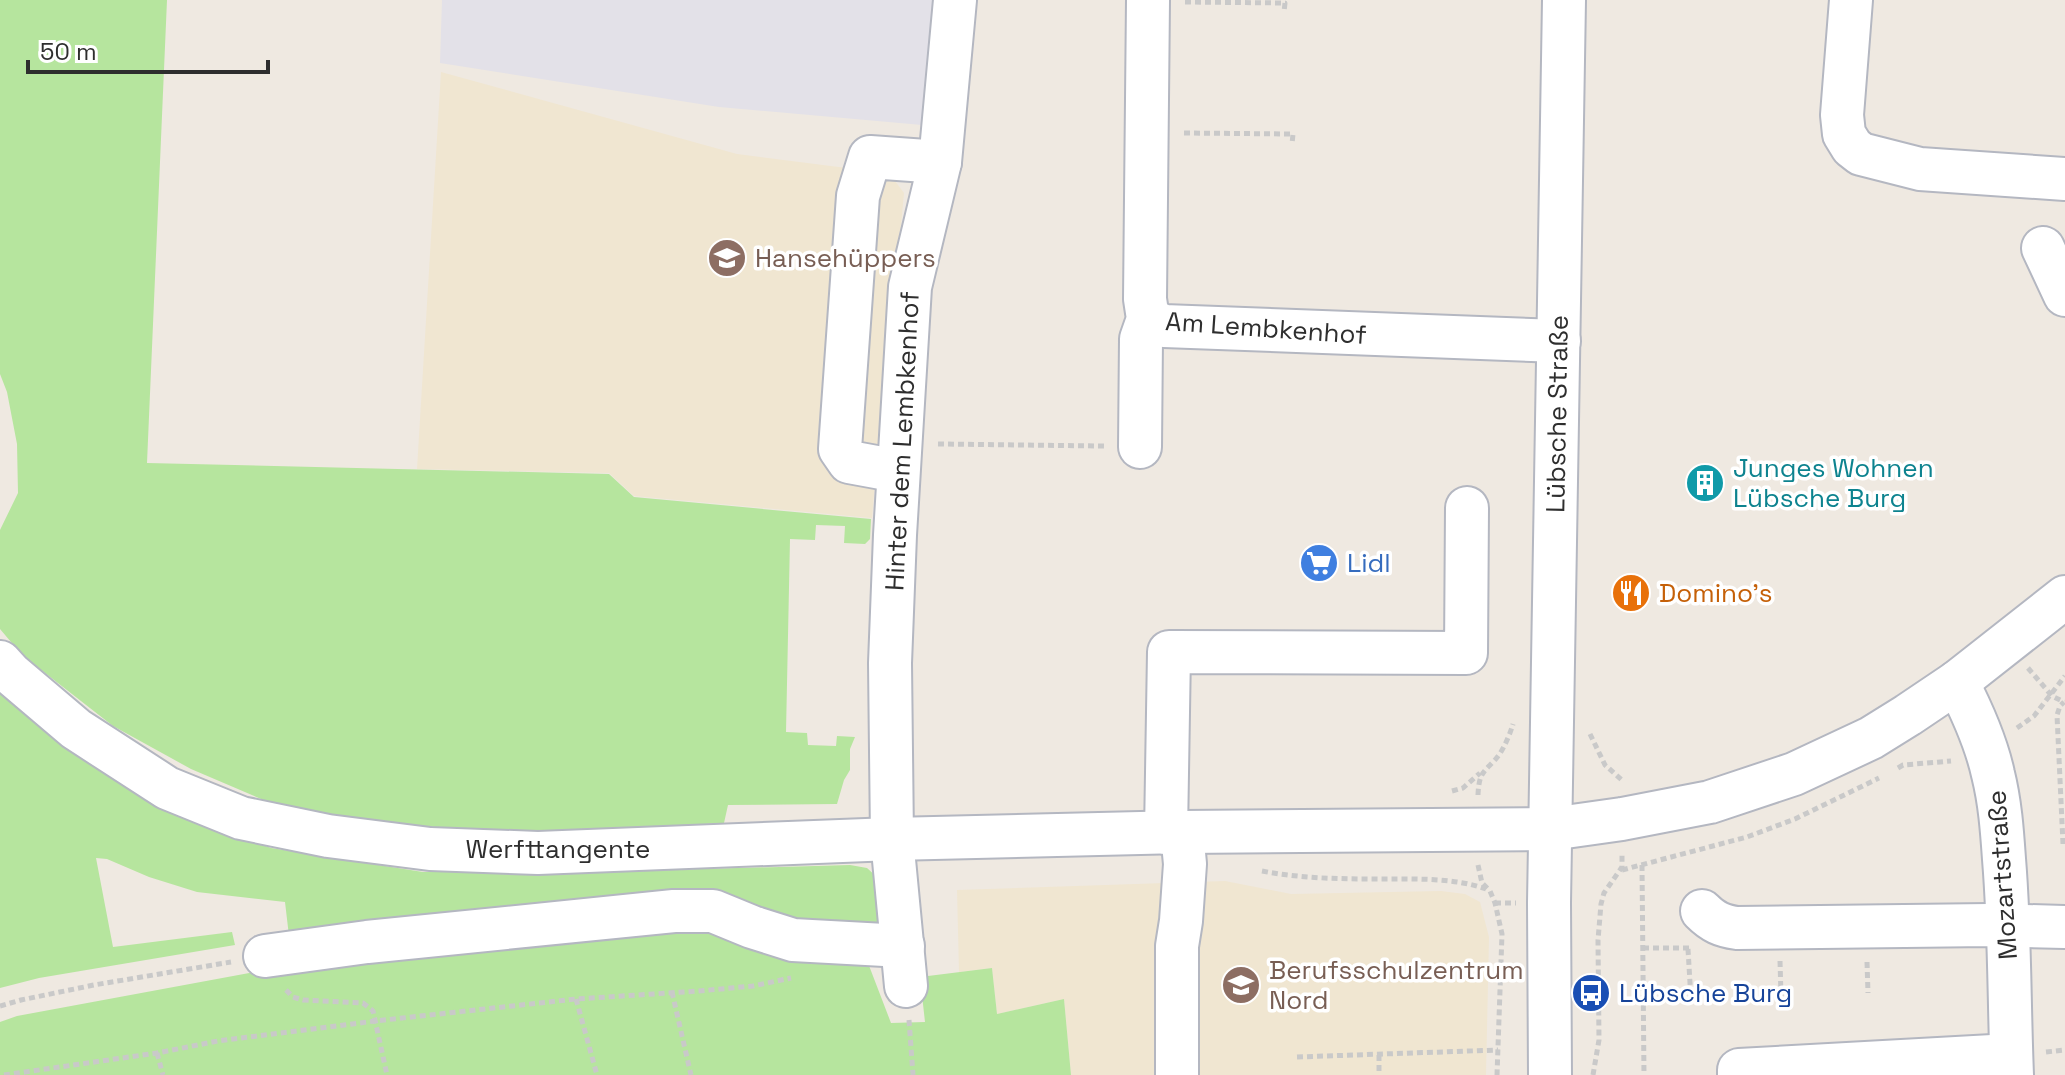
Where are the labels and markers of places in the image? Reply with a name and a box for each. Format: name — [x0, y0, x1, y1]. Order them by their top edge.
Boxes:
school or university icon: Hansehüppers — [706, 237, 748, 279]
place label: Hansehüppers — [755, 241, 936, 275]
place label: Junges Wohnen Lübsche Burg — [1733, 451, 1934, 515]
building icon: Junges Wohnen Lübsche Burg — [1684, 462, 1726, 504]
supermarket icon: Lidl — [1298, 542, 1340, 584]
place label: Lidl — [1347, 546, 1391, 580]
restaurant icon: Domino's — [1610, 572, 1652, 614]
place label: Domino's — [1659, 576, 1772, 610]
place label: Berufsschulzentrum Nord — [1269, 953, 1524, 1017]
school or university icon: Berufsschulzentrum Nord — [1220, 964, 1262, 1006]
bus stop icon: Lübsche Burg — [1570, 972, 1612, 1014]
place label: Lübsche Burg — [1619, 976, 1792, 1010]

